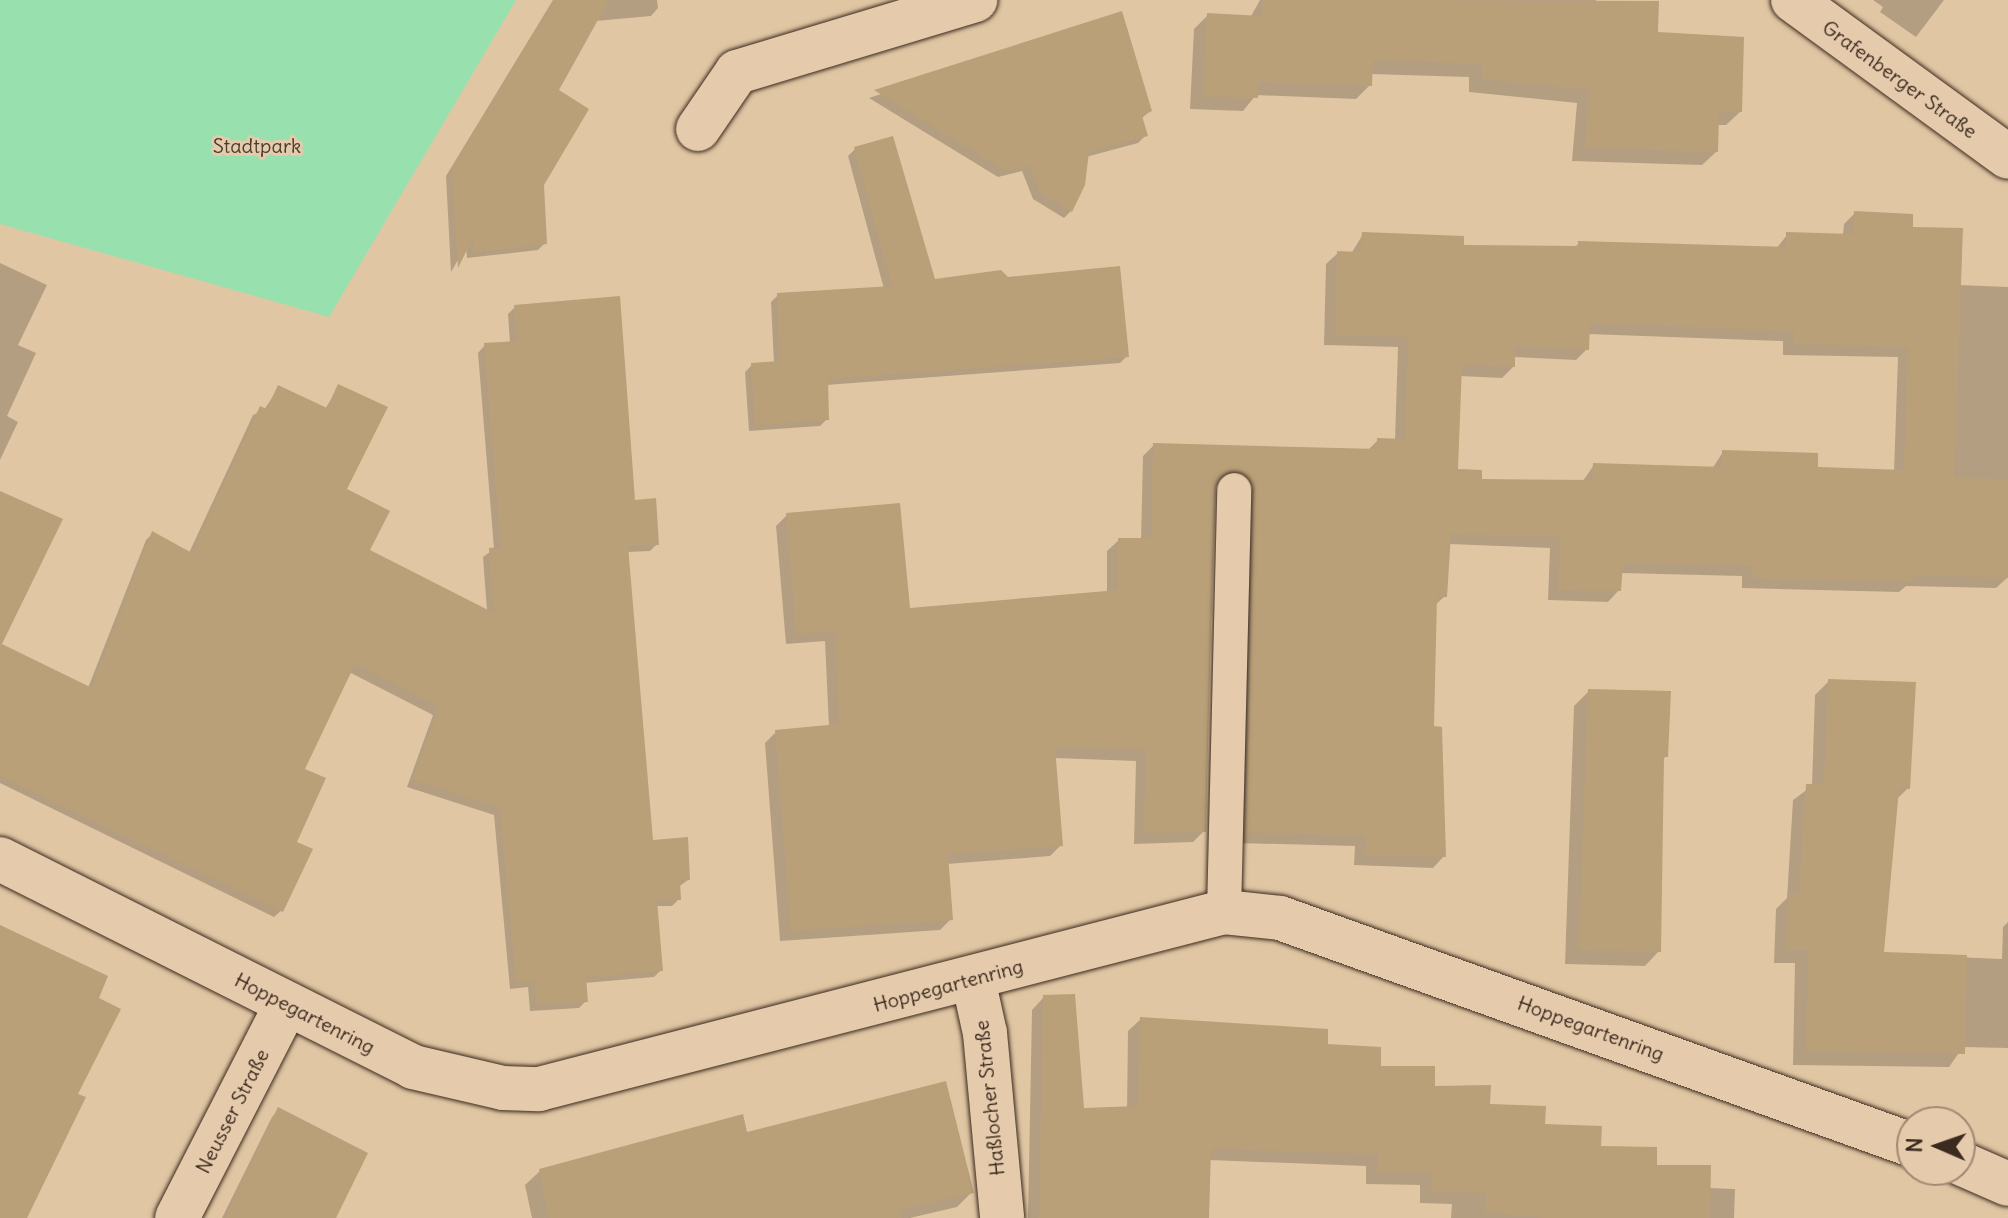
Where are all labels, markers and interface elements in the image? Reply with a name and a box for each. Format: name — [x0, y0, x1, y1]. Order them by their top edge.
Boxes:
street label: Grafenberger Straße — [1818, 15, 1982, 143]
park label: Stadtpark — [213, 133, 301, 157]
street label: Hoppegartenring — [870, 953, 1026, 1017]
street label: Hoppegartenring — [231, 967, 379, 1059]
street label: Hoppegartenring — [1514, 990, 1668, 1066]
street label: Haßlocher Straße — [969, 1019, 1009, 1177]
street label: Neusser Straße — [190, 1045, 274, 1177]
north arrow — [1896, 1106, 1976, 1186]
text: N — [1900, 1137, 1928, 1153]

